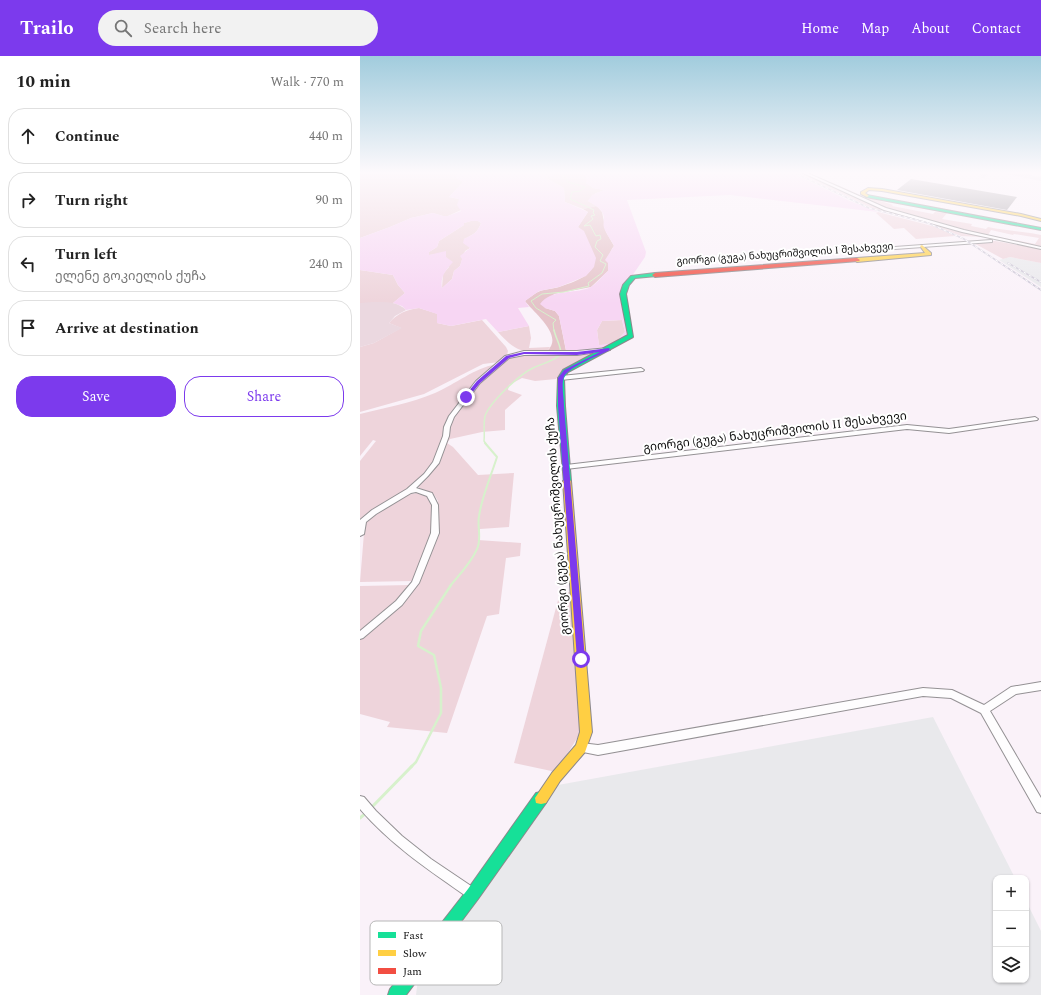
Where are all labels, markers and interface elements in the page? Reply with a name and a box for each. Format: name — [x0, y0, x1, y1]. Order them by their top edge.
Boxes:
search box — [98, 10, 378, 46]
text: Trailo — [20, 14, 74, 43]
icon: search — [112, 17, 134, 39]
text: Search here — [144, 17, 221, 40]
text: Home — [801, 18, 839, 39]
text: Map — [861, 18, 889, 39]
text: About — [911, 18, 950, 39]
text: Contact — [972, 18, 1021, 39]
text: 10 min — [16, 69, 71, 95]
text: Walk · 770 m — [270, 72, 344, 92]
icon: ahead — [17, 125, 39, 147]
text: Continue — [55, 125, 120, 148]
text: 440 m — [309, 126, 343, 146]
icon: right — [17, 189, 39, 211]
text: Turn right — [55, 189, 128, 212]
text: 90 m — [316, 190, 343, 210]
street label: გიორგი (გუგა) ნახუცრიშვილის I შესახვევი — [676, 238, 894, 270]
text: Turn left — [55, 243, 117, 266]
icon: left — [17, 253, 39, 275]
text: 240 m — [309, 254, 343, 274]
text: ელენე გოკიელის ქუჩა — [55, 266, 206, 286]
icon: arrive — [17, 317, 39, 339]
text: Arrive at destination — [55, 317, 199, 340]
button: Save — [16, 376, 176, 417]
button: Share — [184, 376, 344, 417]
route end — [457, 388, 475, 406]
street label: გიორგი (გუგა) ნახუცრიშვილის II შესახვევი — [642, 406, 908, 458]
street label: გიორგი (გუგა) ნახუცრიშვილის ქუჩა — [541, 416, 575, 636]
route start — [572, 650, 590, 668]
map controls — [993, 875, 1029, 983]
button: + — [993, 875, 1029, 911]
button: − — [993, 911, 1029, 947]
legend — [370, 921, 502, 985]
text: Fast — [403, 927, 424, 944]
text: Slow — [403, 945, 427, 962]
button: layers — [993, 947, 1029, 983]
text: Jam — [403, 963, 422, 980]

